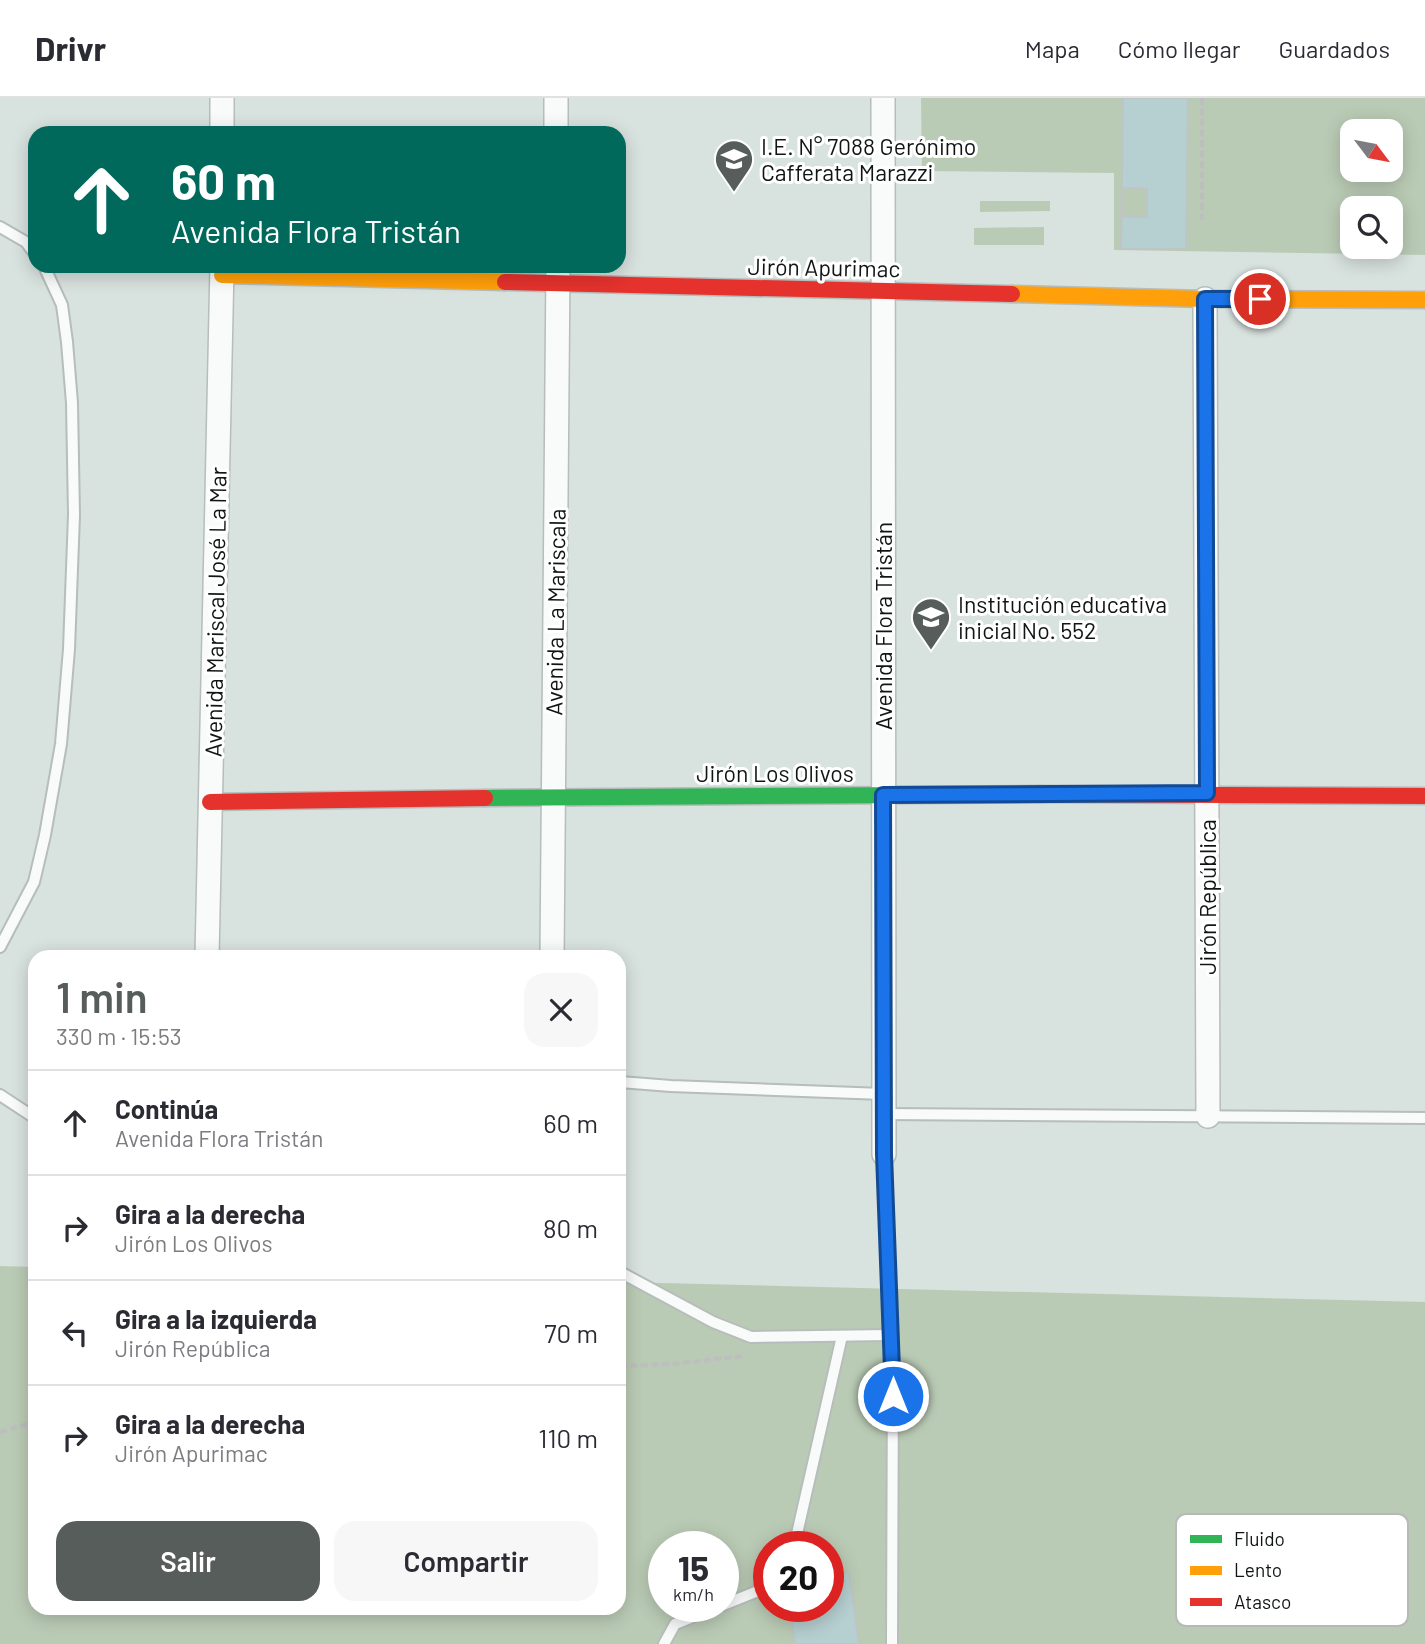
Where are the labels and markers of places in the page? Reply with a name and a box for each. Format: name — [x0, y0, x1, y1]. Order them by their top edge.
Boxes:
place label: I.E. N° 7088 Gerónimo Cafferata Marazzi — [761, 132, 976, 186]
school or university icon: I.E. N° 7088 Gerónimo Cafferata Marazzi — [713, 138, 755, 193]
pin — [1230, 269, 1290, 329]
place label: Institución educativa inicial No. 552 — [958, 590, 1167, 644]
school or university icon: Institución educativa inicial No. 552 — [910, 596, 952, 651]

